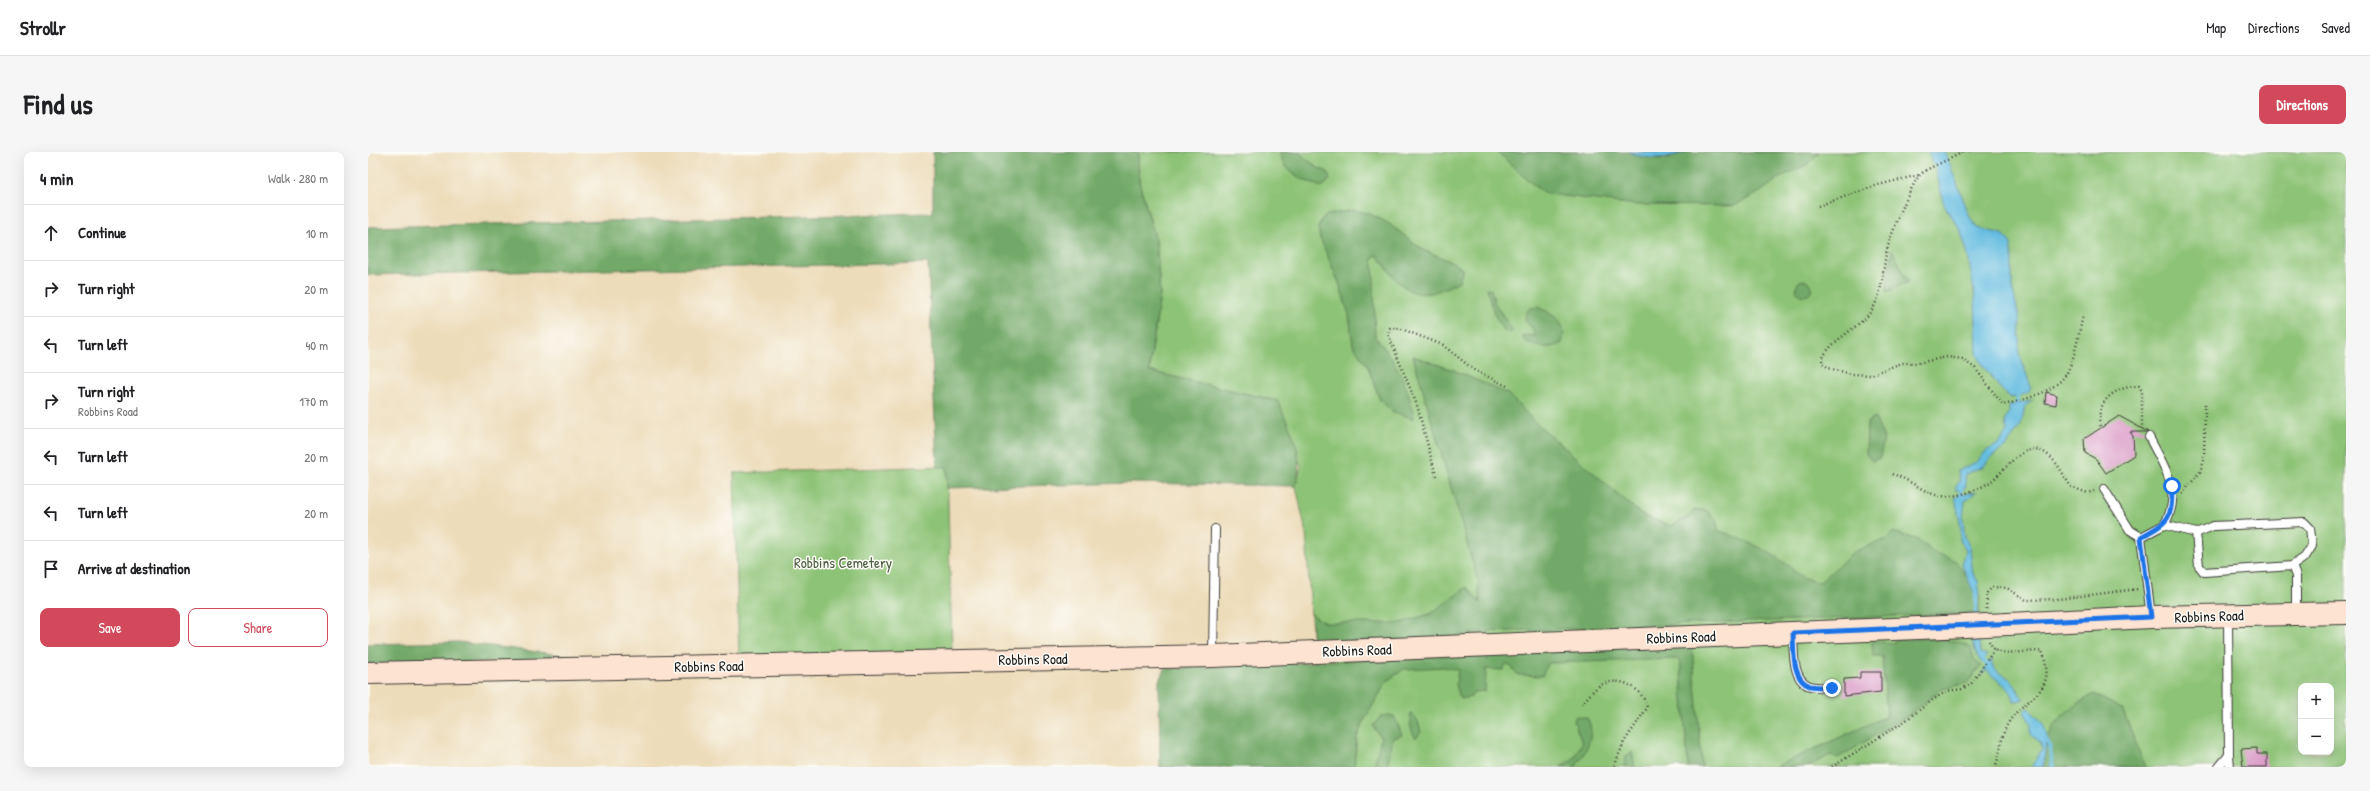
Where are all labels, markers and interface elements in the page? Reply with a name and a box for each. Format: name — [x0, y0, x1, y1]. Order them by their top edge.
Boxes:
text: Strollr — [20, 15, 66, 41]
text: Map — [2206, 18, 2226, 37]
text: Directions — [2248, 18, 2299, 37]
text: Saved — [2321, 18, 2350, 37]
text: Find us — [24, 85, 93, 123]
button: Directions — [2259, 85, 2346, 124]
text: 4 min — [40, 167, 73, 190]
text: Walk · 280 m — [268, 169, 328, 187]
icon: ahead — [40, 222, 62, 244]
text: Continue — [78, 222, 126, 243]
text: 10 m — [306, 224, 328, 242]
icon: right — [40, 278, 62, 300]
text: Turn right — [78, 278, 134, 299]
text: 20 m — [304, 280, 328, 298]
icon: left — [40, 334, 62, 356]
text: Turn left — [78, 334, 128, 355]
text: 40 m — [305, 336, 328, 354]
text: Turn right — [78, 381, 134, 402]
icon: right — [40, 390, 62, 412]
text: 170 m — [299, 392, 328, 410]
text: Robbins Road — [78, 402, 138, 420]
icon: left — [40, 446, 62, 468]
text: Turn left — [78, 446, 128, 467]
text: 20 m — [304, 448, 328, 466]
route start — [2163, 477, 2181, 495]
icon: left — [40, 502, 62, 524]
text: Turn left — [78, 502, 128, 523]
text: 20 m — [304, 504, 328, 522]
park label: Robbins Cemetery — [794, 552, 892, 573]
icon: arrive — [40, 558, 62, 580]
text: Arrive at destination — [78, 558, 190, 579]
street label: Robbins Road — [2174, 604, 2244, 628]
button: Save — [40, 608, 180, 647]
button: Share — [188, 608, 328, 647]
street label: Robbins Road — [1646, 625, 1716, 649]
street label: Robbins Road — [1322, 638, 1392, 662]
street label: Robbins Road — [998, 648, 1068, 670]
street label: Robbins Road — [674, 655, 744, 677]
route end — [1823, 679, 1841, 697]
map controls — [2298, 683, 2334, 755]
button: + — [2298, 683, 2334, 719]
button: − — [2298, 719, 2334, 755]

